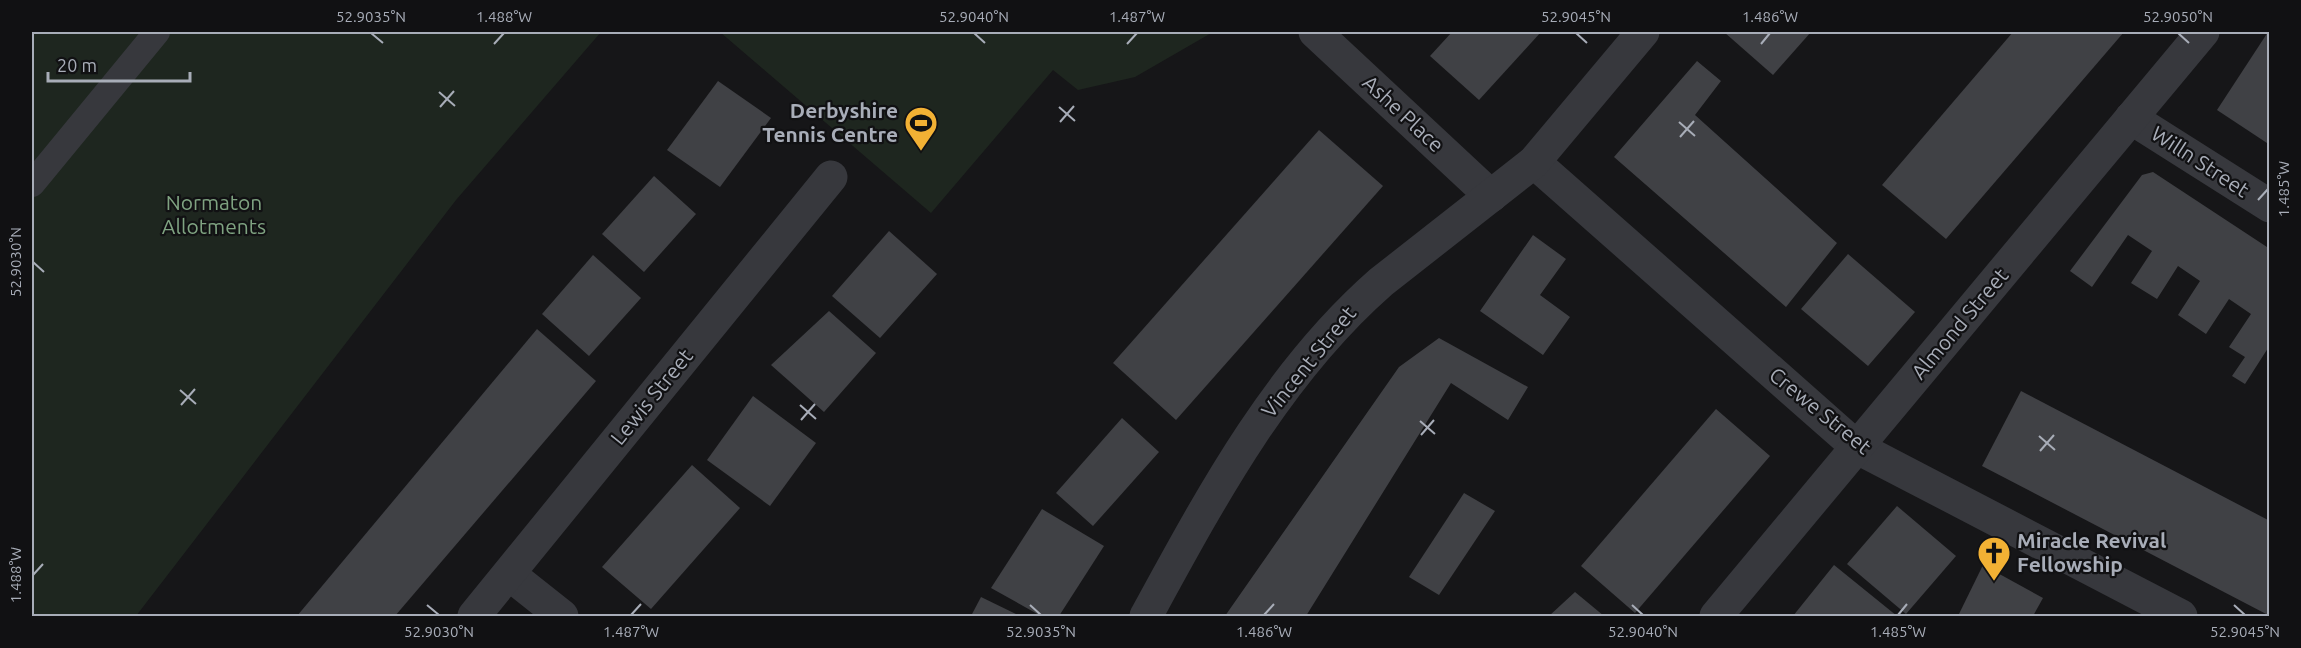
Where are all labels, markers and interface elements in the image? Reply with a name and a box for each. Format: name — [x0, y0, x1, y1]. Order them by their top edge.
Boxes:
text: 52.9035°N — [336, 8, 406, 25]
text: 1.488°W — [476, 8, 532, 25]
text: 52.9040°N — [939, 8, 1009, 25]
text: 1.487°W — [1109, 8, 1165, 25]
text: 52.9045°N — [1541, 8, 1611, 25]
text: 1.486°W — [1742, 8, 1798, 25]
text: 52.9050°N — [2143, 8, 2213, 25]
scale bar — [48, 45, 190, 83]
text: 20 m — [57, 55, 97, 75]
street label: Ashe Place — [1358, 70, 1449, 157]
place label: Derbyshire Tennis Centre — [762, 98, 898, 146]
sports icon: Derbyshire Tennis Centre — [903, 105, 939, 152]
street label: Willn Street — [2147, 121, 2254, 202]
text: 1.485°W — [2275, 161, 2292, 217]
park label: Normaton Allotments — [162, 190, 266, 238]
text: 52.9030°N — [7, 227, 24, 297]
street label: Almond Street — [1906, 263, 2013, 384]
street label: Vincent Street — [1256, 301, 1360, 422]
street label: Lewis Street — [605, 344, 697, 449]
street label: Crewe Street — [1765, 362, 1876, 458]
place label: Miracle Revival Fellowship — [2017, 528, 2166, 576]
church icon: Miracle Revival Fellowship — [1976, 535, 2012, 582]
text: 1.488°W — [7, 547, 24, 603]
text: 52.9030°N — [404, 623, 474, 640]
text: 1.487°W — [603, 623, 659, 640]
text: 52.9035°N — [1006, 623, 1076, 640]
text: 1.486°W — [1236, 623, 1292, 640]
text: 52.9040°N — [1608, 623, 1678, 640]
text: 1.485°W — [1870, 623, 1926, 640]
text: 52.9045°N — [2210, 623, 2280, 640]

